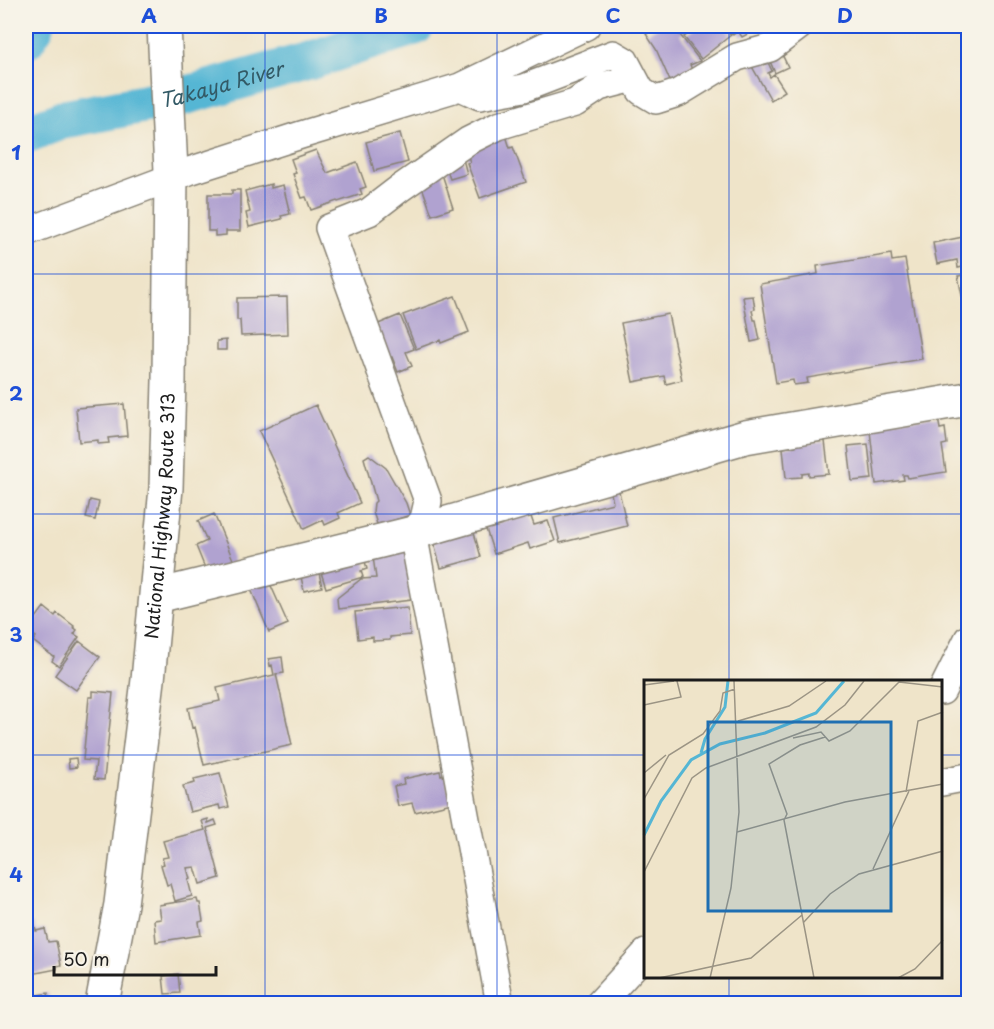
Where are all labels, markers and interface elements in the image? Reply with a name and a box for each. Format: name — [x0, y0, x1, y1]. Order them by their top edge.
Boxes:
text: A — [141, 0, 157, 30]
text: B — [374, 0, 388, 30]
text: C — [605, 0, 621, 30]
text: D — [837, 0, 853, 30]
water label: Takaya River — [157, 52, 289, 115]
text: 1 — [11, 137, 21, 167]
text: 2 — [9, 378, 23, 408]
street label: National Highway Route 313 — [137, 392, 181, 640]
text: 3 — [9, 619, 23, 649]
inset map — [644, 680, 943, 978]
text: 4 — [9, 859, 23, 889]
scale bar — [54, 939, 216, 977]
text: 50 m — [63, 945, 110, 972]

